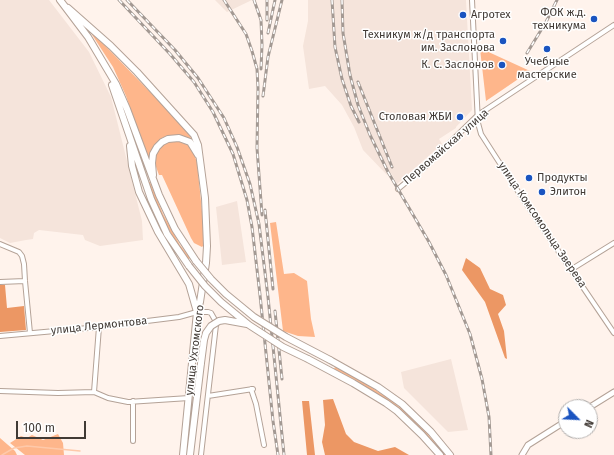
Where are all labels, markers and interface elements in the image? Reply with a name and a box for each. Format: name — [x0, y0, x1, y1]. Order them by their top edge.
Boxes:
place label: ФОК ж.д. техникума — [533, 6, 586, 32]
place label: Агротех — [471, 8, 511, 22]
marker: Агротех — [458, 10, 468, 20]
marker: ФОК ж.д. техникума — [589, 14, 599, 24]
place label: Техникум ж/д транспорта им. Заслонова — [363, 28, 495, 54]
marker: Техникум ж/д транспорта им. Заслонова — [498, 36, 508, 46]
marker: Учебные мастерские — [542, 44, 552, 54]
place label: Учебные мастерские — [517, 55, 577, 81]
place label: К. С. Заслонов — [421, 58, 494, 72]
marker: К. С. Заслонов — [497, 60, 507, 70]
street label: Первомайская улица — [401, 106, 491, 188]
place label: Столовая ЖБИ — [379, 110, 452, 124]
marker: Столовая ЖБИ — [455, 112, 465, 122]
street label: улица Комсомольца Зверева — [495, 160, 589, 290]
place label: Продукты — [537, 171, 588, 185]
marker: Продукты — [524, 173, 534, 183]
place label: Элитон — [550, 185, 586, 199]
marker: Элитон — [537, 187, 547, 197]
street label: улица Ухтомского — [183, 304, 207, 396]
street label: улица Лермонтова — [50, 314, 148, 338]
north arrow — [558, 399, 598, 439]
scale bar — [18, 413, 88, 439]
text: N — [581, 418, 596, 430]
text: 100 m — [23, 421, 55, 435]

